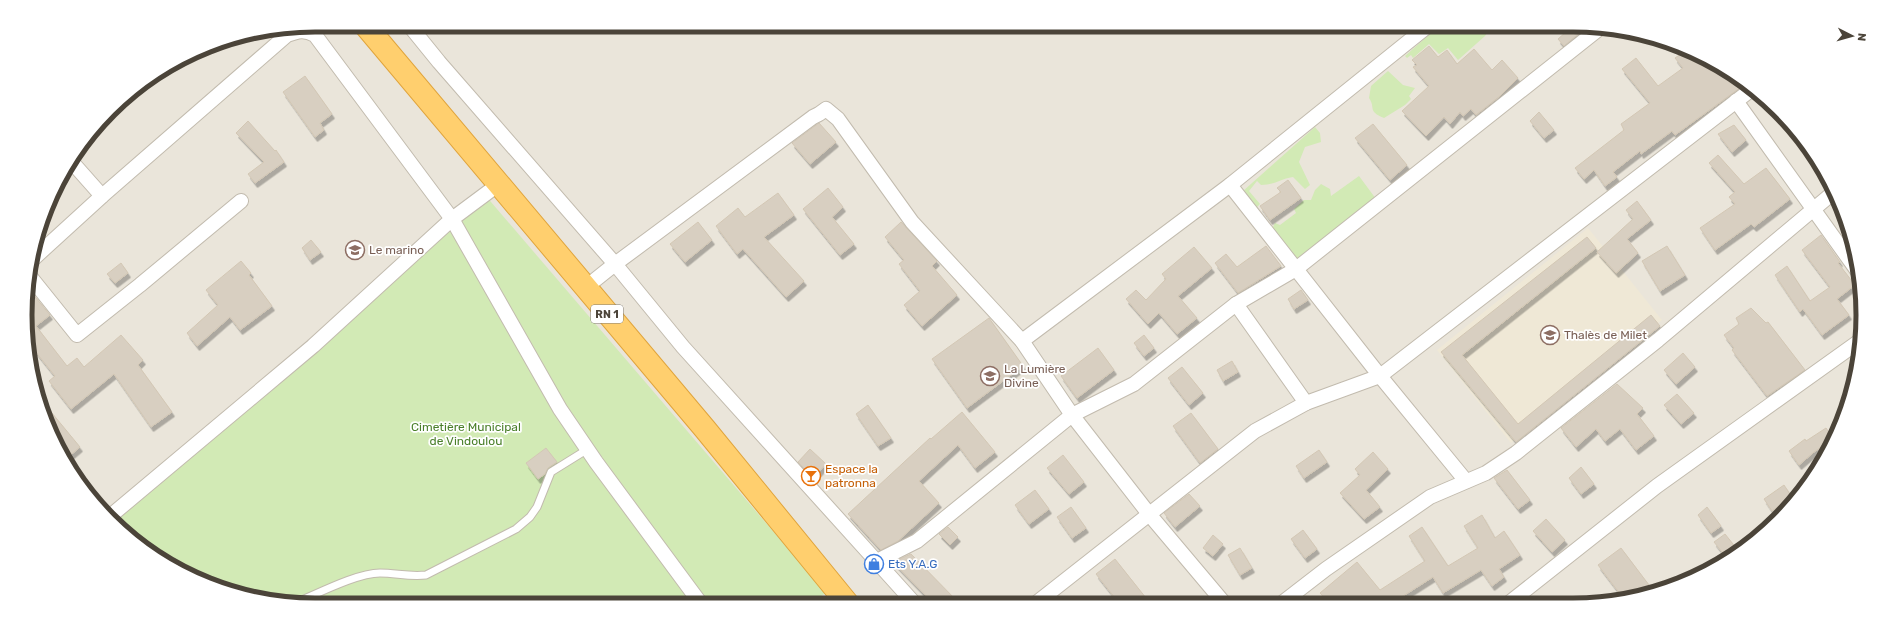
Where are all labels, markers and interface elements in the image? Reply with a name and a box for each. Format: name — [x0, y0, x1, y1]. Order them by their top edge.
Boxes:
north arrow — [1832, 16, 1872, 56]
text: N — [1855, 32, 1868, 42]
school or university icon: Le marino — [344, 239, 366, 261]
place label: Le marino — [369, 243, 424, 257]
road number: RN 1 — [591, 305, 623, 323]
school or university icon: Thalès de Milet — [1539, 324, 1561, 346]
place label: Thalès de Milet — [1564, 328, 1647, 342]
place label: La Lumière Divine — [1004, 362, 1066, 390]
school or university icon: La Lumière Divine — [979, 365, 1001, 387]
park label: Cimetière Municipal de Vindoulou — [411, 420, 521, 448]
place label: Espace la patronna — [825, 462, 878, 490]
bar icon: Espace la patronna — [800, 465, 822, 487]
shop icon: Ets Y.A.G — [863, 553, 885, 575]
place label: Ets Y.A.G — [888, 557, 937, 571]

